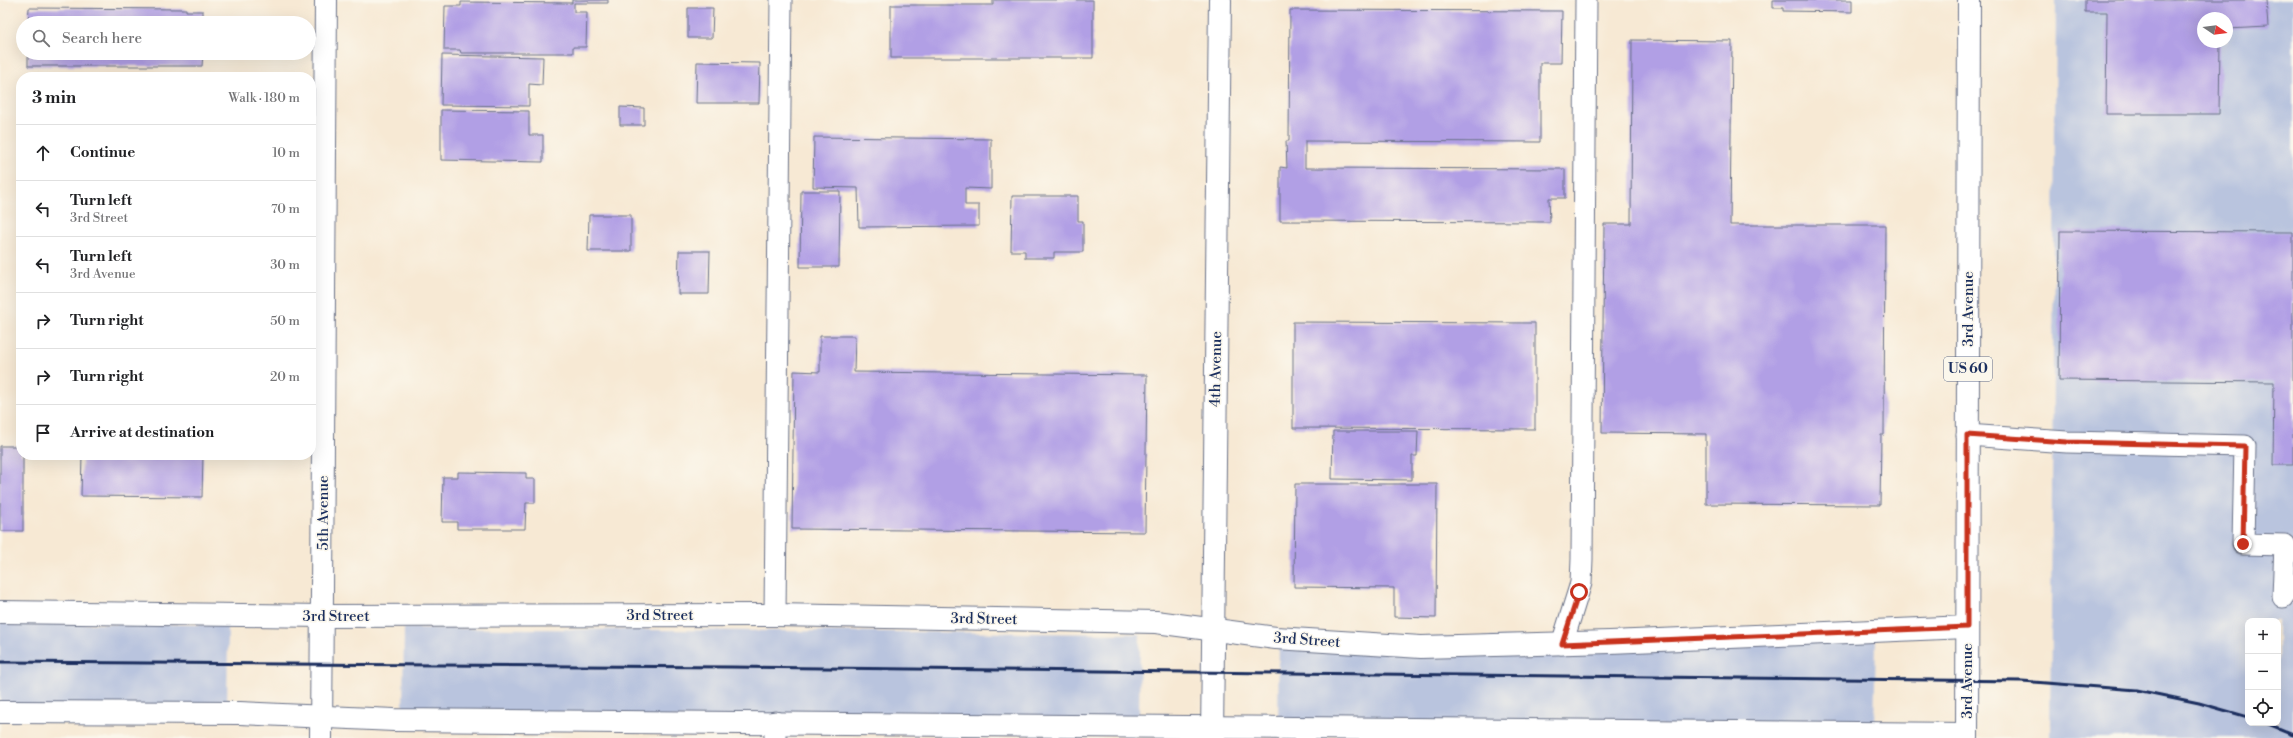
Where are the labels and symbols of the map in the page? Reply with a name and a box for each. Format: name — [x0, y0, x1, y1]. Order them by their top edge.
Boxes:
north arrow — [2197, 12, 2233, 48]
street label: 3rd Avenue — [1959, 271, 1978, 347]
street label: 4th Avenue — [1206, 331, 1226, 407]
road number: US 60 — [1944, 357, 1992, 381]
street label: 5th Avenue — [314, 475, 333, 551]
route end — [2234, 535, 2252, 553]
route start — [1570, 583, 1588, 601]
street label: 3rd Street — [627, 606, 694, 625]
street label: 3rd Street — [303, 607, 370, 626]
street label: 3rd Street — [950, 609, 1018, 629]
street label: 3rd Street — [1273, 628, 1342, 652]
street label: 3rd Avenue — [1958, 643, 1977, 719]

